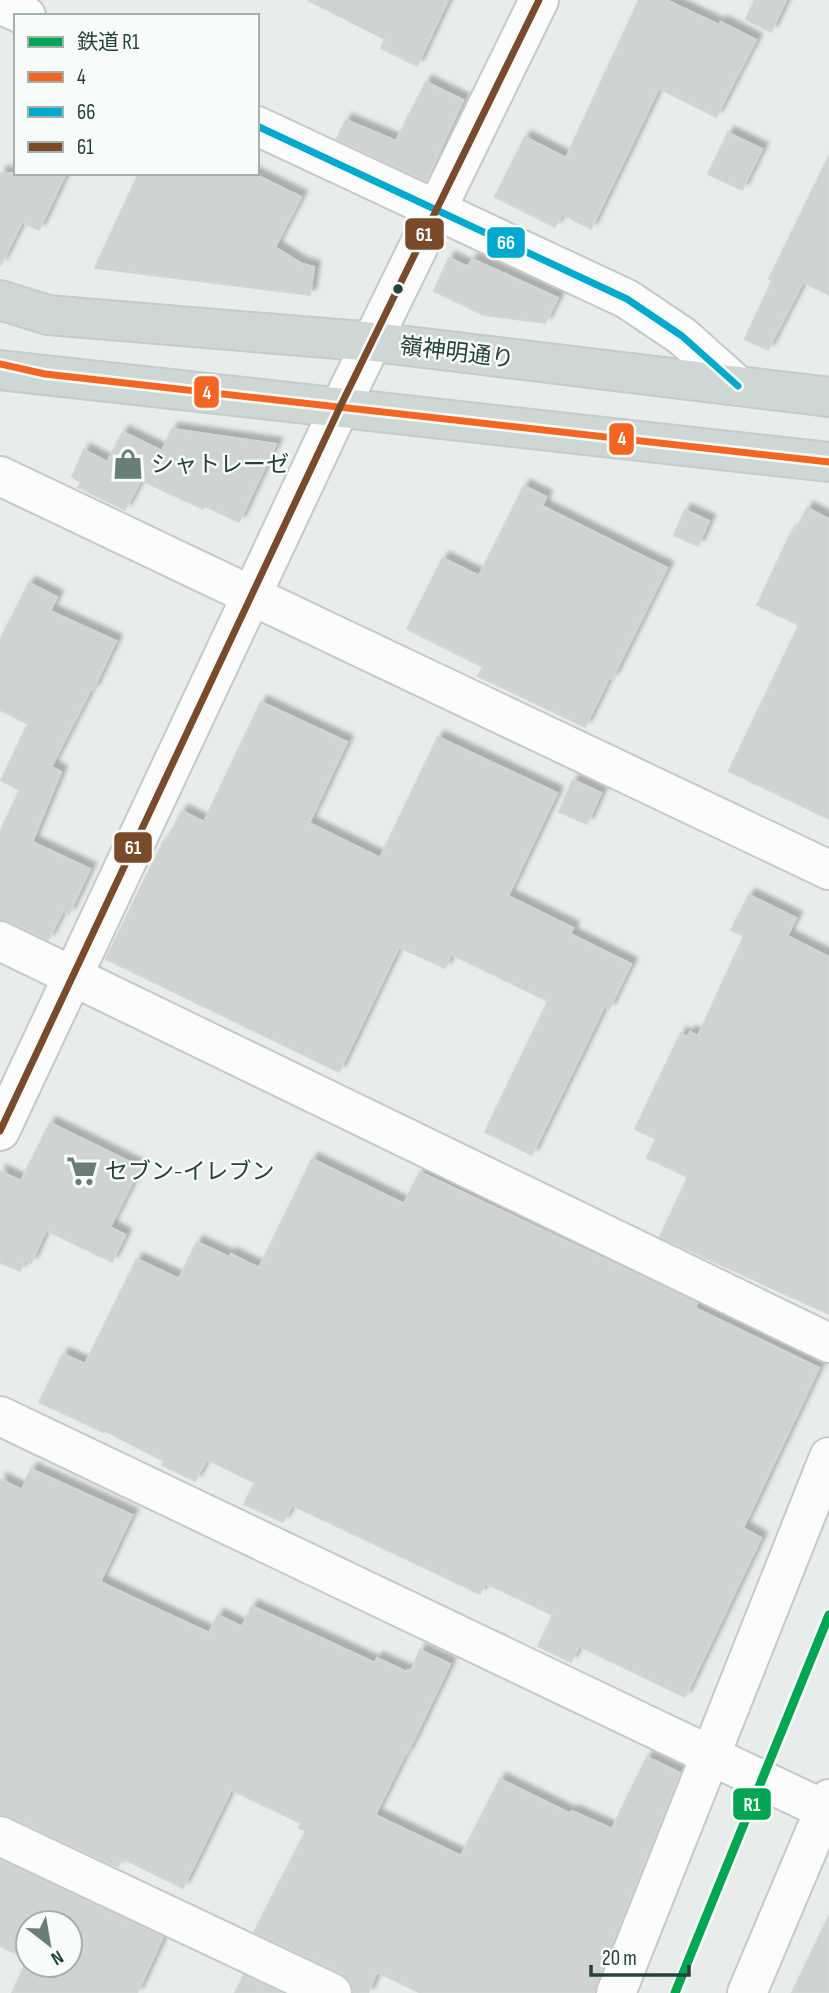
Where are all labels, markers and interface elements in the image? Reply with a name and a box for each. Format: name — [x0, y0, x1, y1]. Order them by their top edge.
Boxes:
legend — [14, 14, 259, 175]
text: 鉄道 R1 — [77, 30, 140, 55]
text: 4 — [77, 65, 86, 90]
text: 66 — [77, 100, 95, 125]
text: 61 — [77, 135, 94, 160]
line badge: 61 — [404, 217, 445, 251]
text: 61 — [416, 224, 433, 247]
line badge: 66 — [486, 226, 526, 259]
text: 66 — [497, 232, 515, 255]
unlabelled marker — [391, 282, 405, 296]
street label: 嶺神明通り — [398, 332, 516, 374]
line badge: 4 — [193, 375, 220, 409]
text: 4 — [203, 382, 212, 405]
line badge: 4 — [608, 422, 635, 456]
text: 4 — [618, 428, 627, 451]
shop icon: シャトレーゼ — [111, 447, 145, 481]
place label: シャトレーゼ — [151, 451, 289, 479]
line badge: 61 — [113, 831, 153, 864]
text: 61 — [125, 837, 142, 860]
supermarket icon: セブン-イレブン — [65, 1154, 99, 1188]
place label: セブン-イレブン — [105, 1158, 274, 1186]
line badge: R1 — [732, 1787, 772, 1821]
text: R1 — [744, 1794, 761, 1817]
north arrow — [14, 1909, 84, 1979]
scale bar — [591, 1934, 689, 1978]
text: N — [47, 1945, 67, 1970]
text: 20 m — [602, 1946, 637, 1971]

